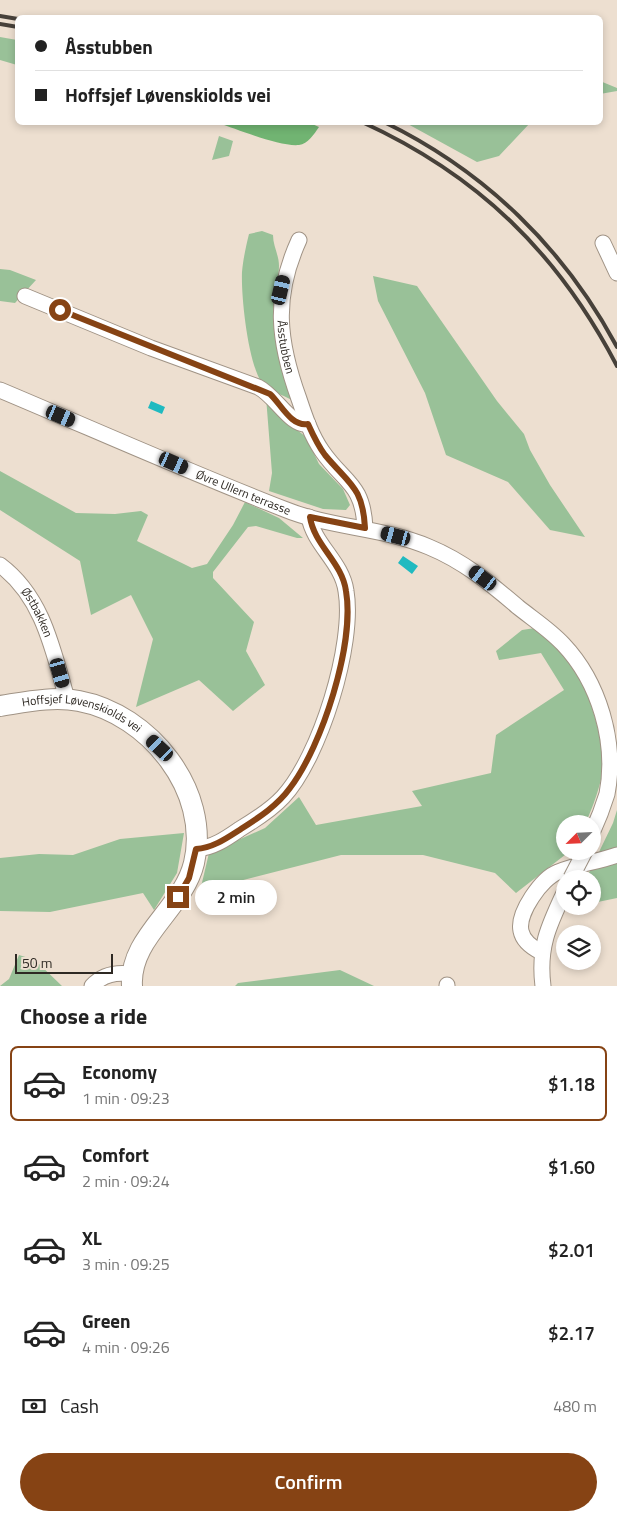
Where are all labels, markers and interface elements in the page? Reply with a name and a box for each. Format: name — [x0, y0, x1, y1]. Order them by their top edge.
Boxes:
text: Åsstubben — [65, 32, 153, 61]
text: Hoffsjef Løvenskiolds vei — [65, 80, 271, 109]
car — [270, 274, 291, 306]
route start — [49, 299, 71, 321]
street label: Åsstubben — [272, 320, 300, 376]
car — [44, 403, 77, 429]
car — [157, 450, 190, 476]
street label: Øvre Ullern terrasse — [193, 464, 294, 520]
car — [379, 525, 412, 547]
car — [466, 563, 499, 593]
street label: Østbakken — [17, 583, 58, 640]
car — [48, 657, 71, 689]
street label: Hoffsjef Løvenskiolds vei — [21, 689, 146, 737]
car — [143, 732, 176, 764]
north arrow — [556, 815, 601, 860]
map controls — [556, 815, 601, 970]
button: locate — [556, 870, 601, 915]
callout: 2 min — [196, 880, 278, 914]
text: 2 min — [217, 885, 255, 909]
route end — [167, 886, 189, 908]
button: layers — [556, 925, 601, 970]
scale bar — [15, 951, 112, 974]
text: 50 m — [22, 952, 52, 973]
text: Choose a ride — [20, 999, 147, 1033]
text: Economy — [82, 1057, 157, 1086]
icon: car — [22, 1061, 67, 1106]
text: $1.18 — [548, 1069, 595, 1098]
text: 1 min · 09:23 — [82, 1086, 170, 1110]
text: Comfort — [82, 1140, 149, 1169]
icon: car — [22, 1144, 67, 1189]
text: $1.60 — [548, 1152, 595, 1181]
text: 2 min · 09:24 — [82, 1169, 170, 1193]
text: XL — [82, 1223, 102, 1252]
icon: car — [22, 1227, 67, 1272]
text: $2.01 — [548, 1235, 595, 1264]
text: 3 min · 09:25 — [82, 1252, 170, 1276]
text: Green — [82, 1306, 131, 1335]
icon: car — [22, 1310, 67, 1355]
text: $2.17 — [548, 1318, 595, 1347]
text: 4 min · 09:26 — [82, 1335, 170, 1359]
text: Cash — [60, 1391, 99, 1420]
icon: cash — [20, 1392, 48, 1420]
text: 480 m — [553, 1394, 597, 1418]
button: Confirm — [20, 1453, 597, 1511]

